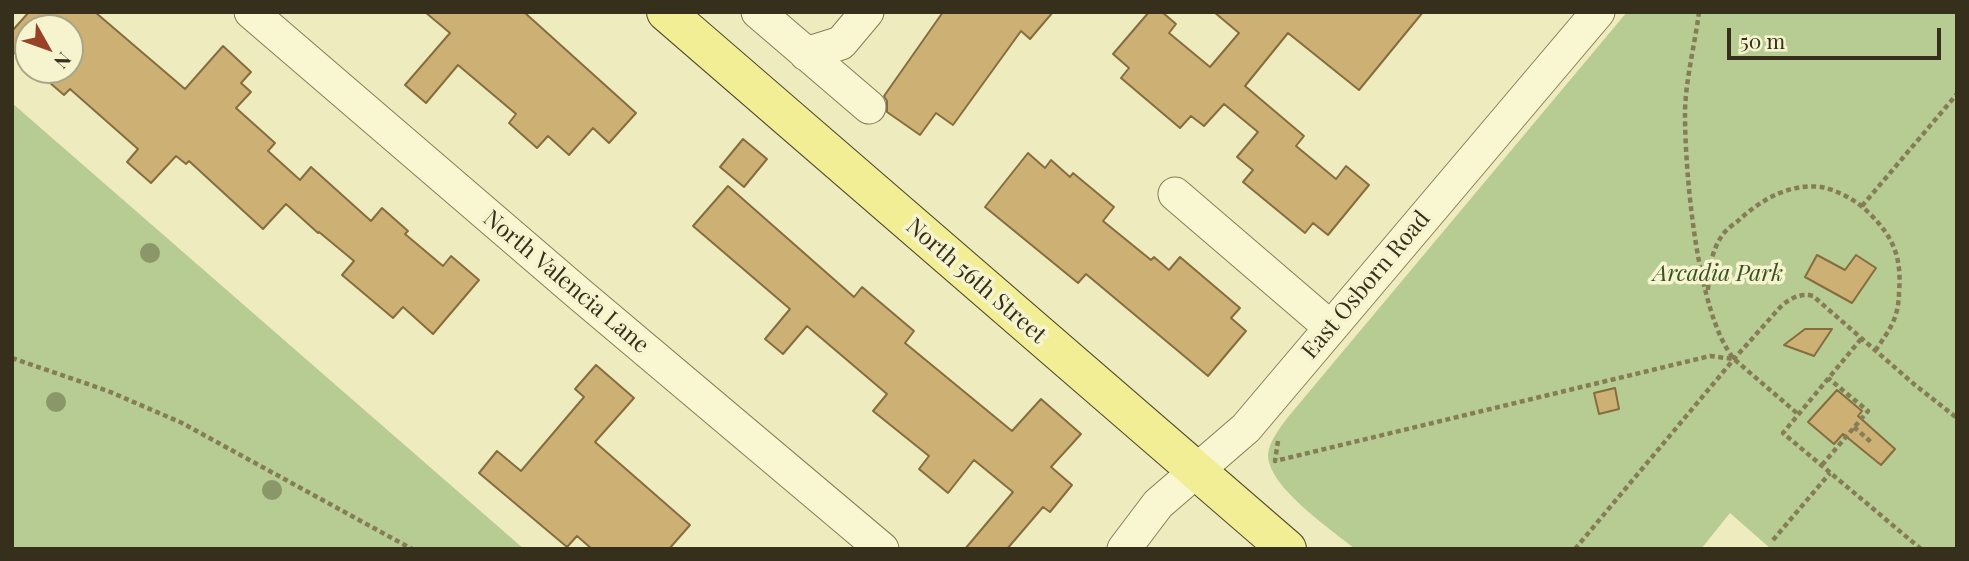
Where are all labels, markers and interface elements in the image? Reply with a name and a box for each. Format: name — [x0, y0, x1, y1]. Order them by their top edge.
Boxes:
north arrow — [14, 14, 84, 84]
scale bar — [1731, 14, 1944, 58]
text: 50 m — [1740, 26, 1785, 54]
text: N — [49, 48, 78, 75]
street label: North Valencia Lane — [478, 205, 654, 359]
street label: East Osborn Road — [1296, 205, 1436, 365]
street label: North 56th Street — [900, 213, 1052, 349]
park label: Arcadia Park — [1653, 260, 1783, 288]

